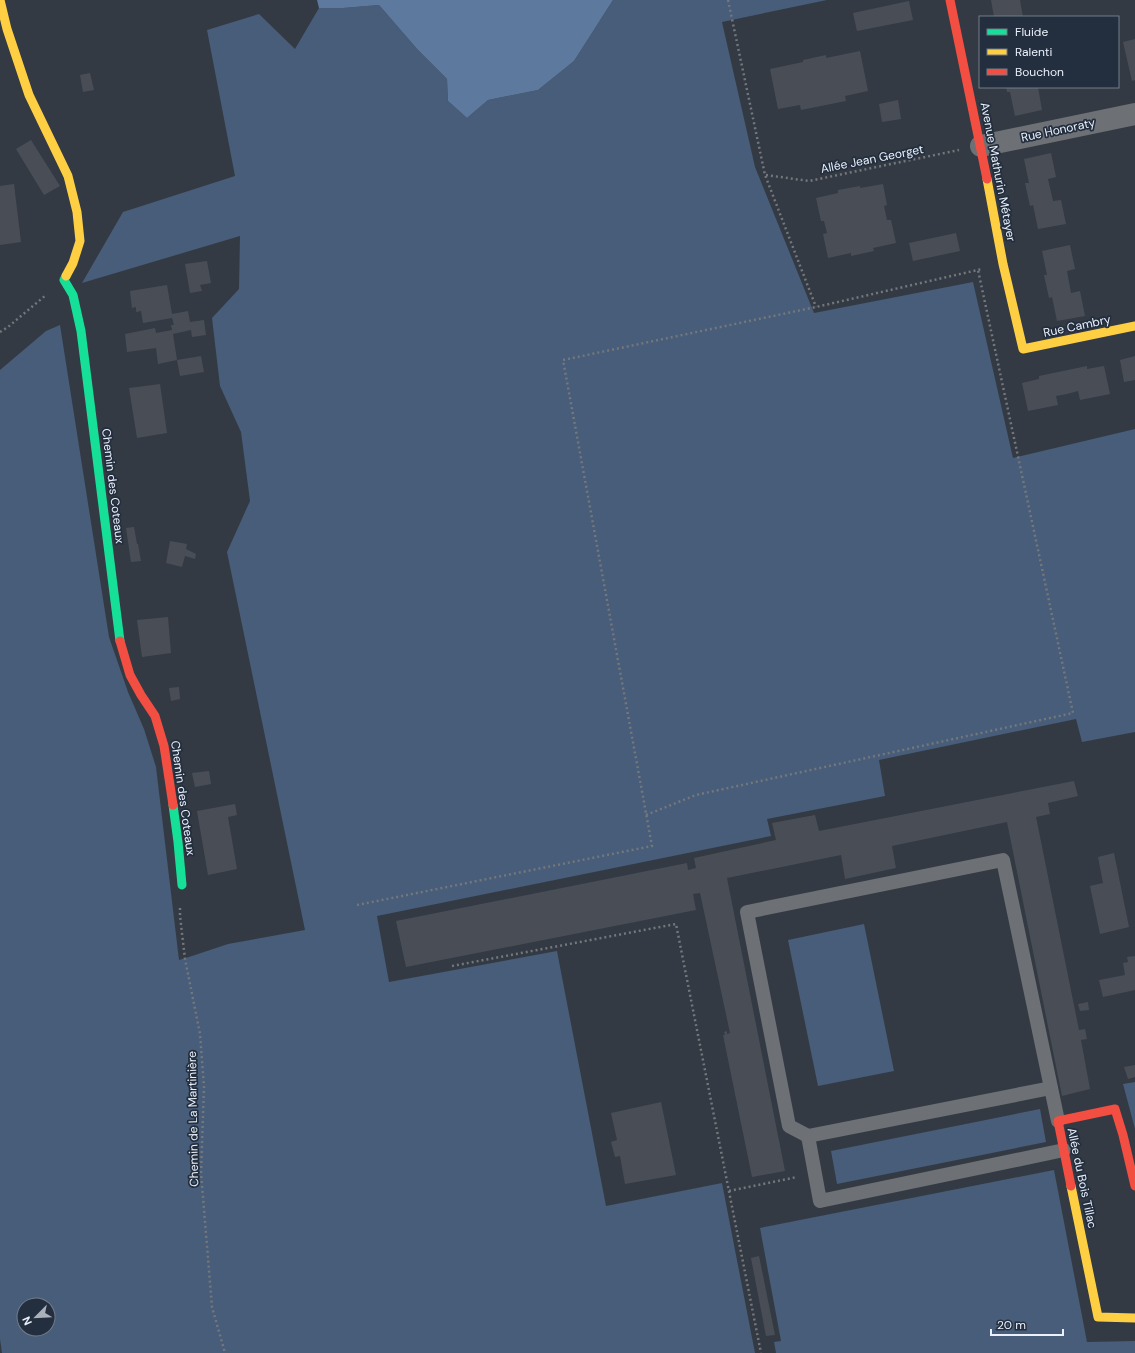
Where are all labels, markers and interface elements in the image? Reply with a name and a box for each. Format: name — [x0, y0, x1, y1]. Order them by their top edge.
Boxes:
legend — [979, 16, 1119, 88]
text: Fluide — [1015, 24, 1048, 40]
text: Ralenti — [1015, 44, 1053, 60]
text: Bouchon — [1015, 64, 1064, 80]
street label: Avenue Mathurin Métayer — [977, 101, 1019, 243]
street label: Rue Honoraty — [1019, 114, 1097, 146]
street label: Allée Jean Georget — [819, 141, 925, 177]
street label: Rue Cambry — [1042, 311, 1112, 341]
street label: Chemin des Coteaux — [98, 428, 128, 544]
street label: Chemin des Coteaux — [167, 740, 199, 856]
street label: Chemin de La Martinière — [184, 1051, 202, 1187]
street label: Allée du Bois Tillac — [1064, 1126, 1101, 1230]
north arrow — [16, 1297, 56, 1337]
scale bar — [991, 1311, 1063, 1337]
text: N — [19, 1315, 35, 1328]
text: 20 m — [997, 1317, 1026, 1333]

